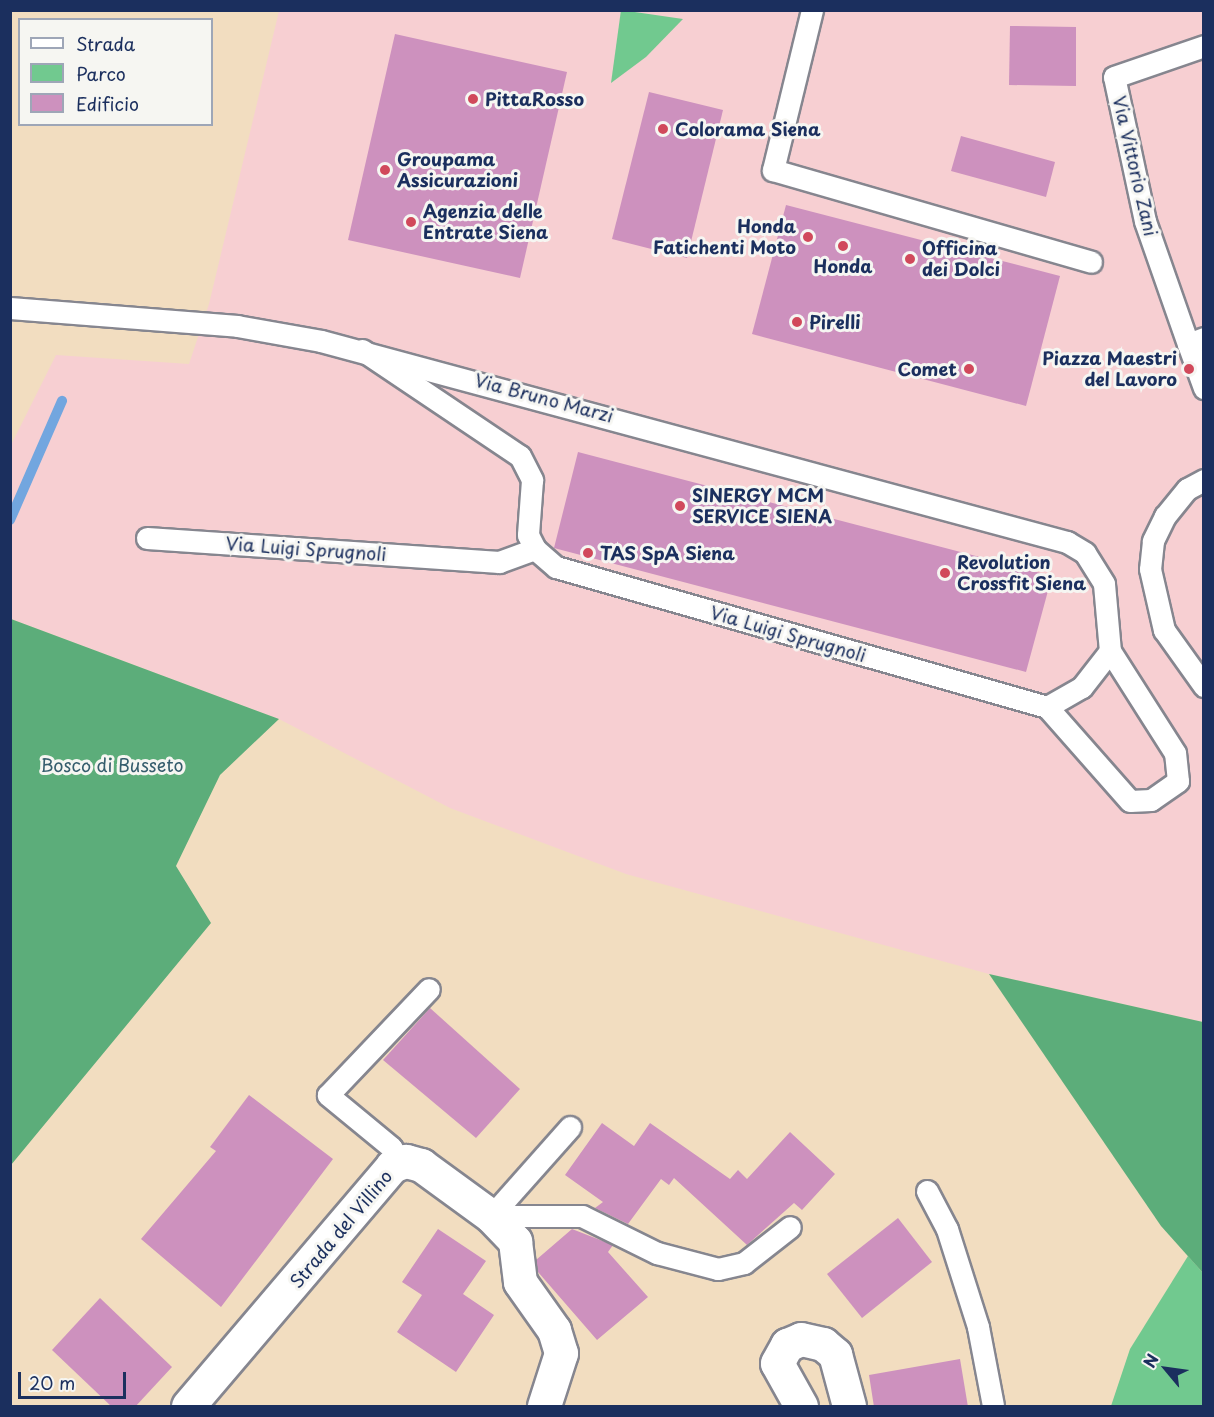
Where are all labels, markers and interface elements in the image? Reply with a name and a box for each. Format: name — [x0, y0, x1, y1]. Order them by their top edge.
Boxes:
legend — [18, 18, 213, 126]
text: Strada — [76, 30, 135, 57]
text: Parco — [76, 60, 126, 87]
place label: PittaRosso — [485, 88, 584, 110]
text: Edificio — [76, 90, 139, 117]
marker: PittaRosso — [466, 92, 480, 106]
street label: Via Vittorio Zani — [1108, 94, 1162, 238]
place label: Colorama Siena — [675, 118, 820, 140]
marker: Colorama Siena — [656, 122, 670, 136]
place label: Groupama Assicurazioni — [397, 149, 518, 192]
marker: Groupama Assicurazioni — [378, 163, 392, 177]
place label: Agenzia delle Entrate Siena — [423, 201, 548, 244]
marker: Agenzia delle Entrate Siena — [404, 215, 418, 229]
place label: Honda Fatichenti Moto — [653, 216, 796, 258]
marker: Honda Fatichenti Moto — [801, 230, 815, 244]
place label: Officina dei Dolci — [922, 238, 1000, 280]
marker: Honda — [836, 239, 850, 253]
marker: Officina dei Dolci — [903, 252, 917, 266]
place label: Honda — [814, 255, 872, 277]
place label: Pirelli — [809, 311, 861, 333]
marker: Pirelli — [790, 315, 804, 329]
place label: Piazza Maestri del Lavoro — [1041, 348, 1177, 391]
place label: Comet — [898, 358, 957, 380]
marker: Comet — [962, 362, 976, 376]
marker: Piazza Maestri del Lavoro — [1182, 362, 1196, 376]
street label: Via Bruno Marzi — [472, 369, 616, 427]
place label: SINERGY MCM SERVICE SIENA — [692, 485, 832, 528]
marker: SINERGY MCM SERVICE SIENA — [673, 499, 687, 513]
street label: Via Luigi Sprugnoli — [225, 533, 387, 565]
place label: TAS SpA Siena — [600, 542, 733, 564]
marker: TAS SpA Siena — [581, 546, 595, 560]
place label: Revolution Crossfit Siena — [957, 552, 1085, 594]
marker: Revolution Crossfit Siena — [938, 566, 952, 580]
street label: Via Luigi Sprugnoli — [707, 601, 869, 667]
park label: Bosco di Busseto — [40, 754, 184, 776]
street label: Strada del Villino — [285, 1165, 397, 1293]
north arrow — [1136, 1339, 1196, 1399]
text: N — [1137, 1349, 1164, 1372]
scale bar — [21, 1360, 129, 1398]
text: 20 m — [29, 1369, 75, 1396]

